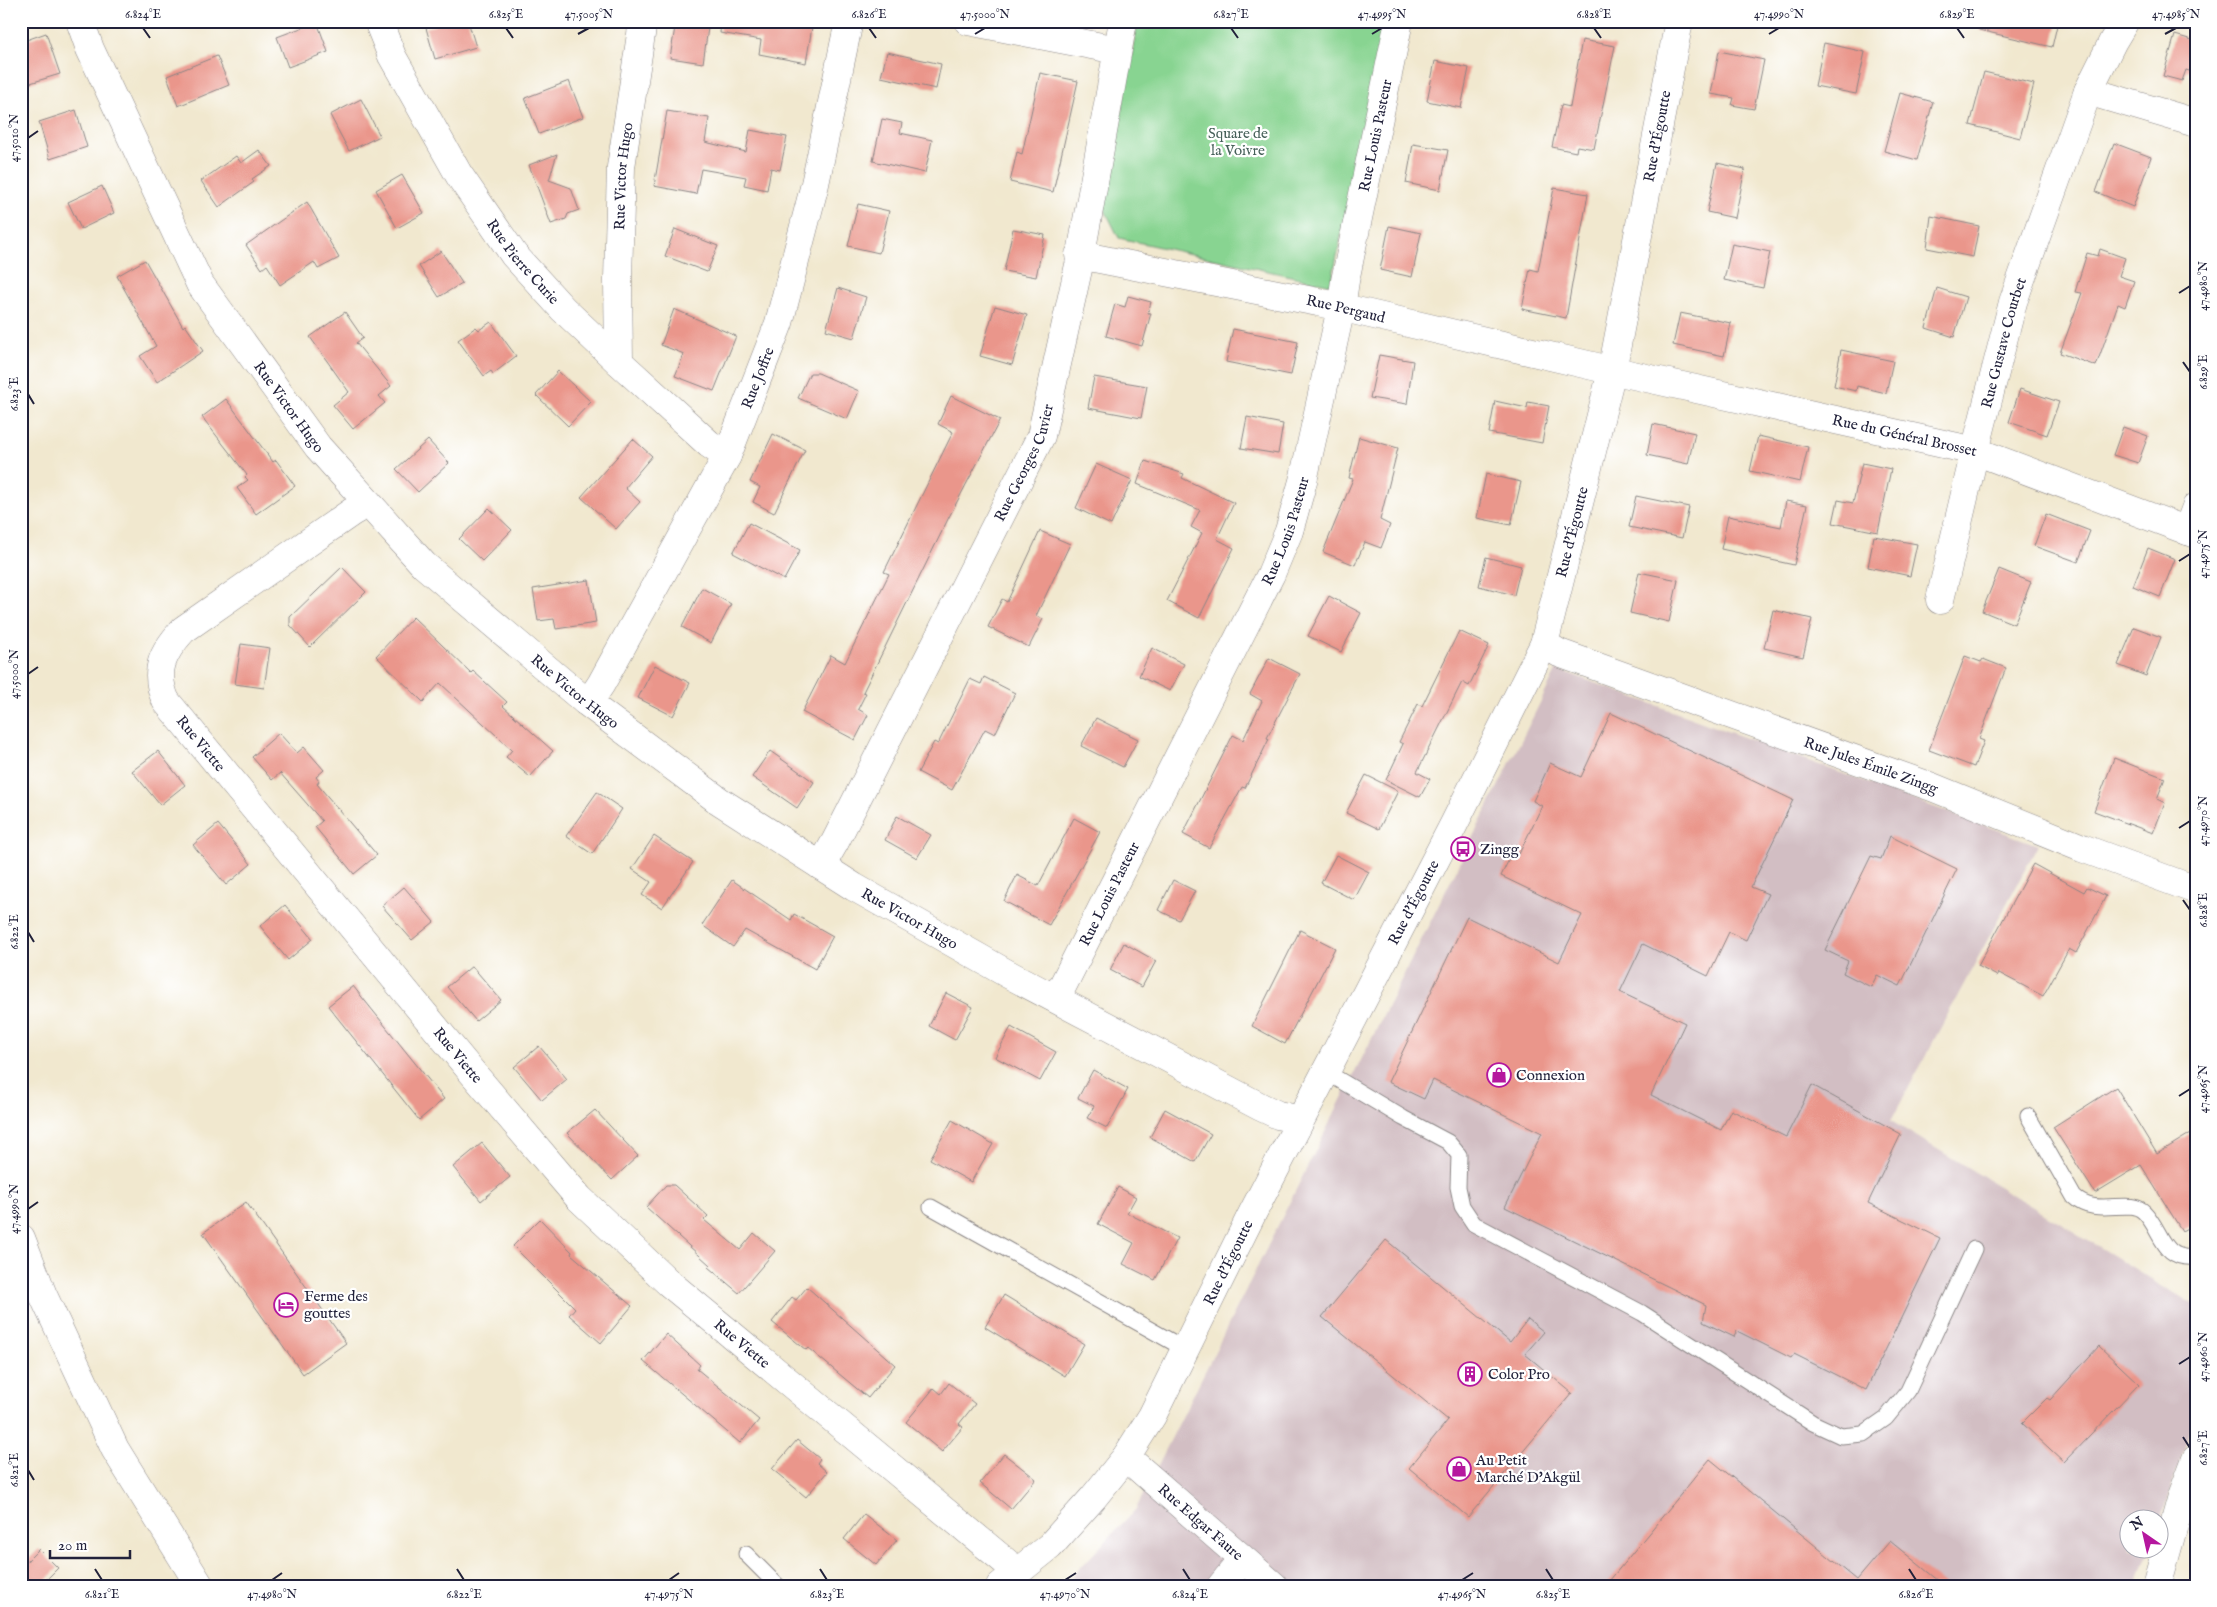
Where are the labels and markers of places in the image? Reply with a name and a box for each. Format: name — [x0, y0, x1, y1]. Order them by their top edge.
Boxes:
bus stop icon: Zingg — [1450, 836, 1476, 862]
place label: Zingg — [1480, 840, 1520, 859]
shop icon: Connexion — [1486, 1062, 1512, 1088]
place label: Connexion — [1516, 1066, 1585, 1085]
place label: Ferme des gouttes — [304, 1287, 368, 1323]
hotel icon: Ferme des gouttes — [273, 1292, 299, 1318]
building icon: Color Pro — [1457, 1361, 1483, 1387]
place label: Color Pro — [1488, 1365, 1550, 1384]
place label: Au Petit Marché D'Akgül — [1475, 1451, 1581, 1487]
shop icon: Au Petit Marché D'Akgül — [1446, 1456, 1472, 1482]

